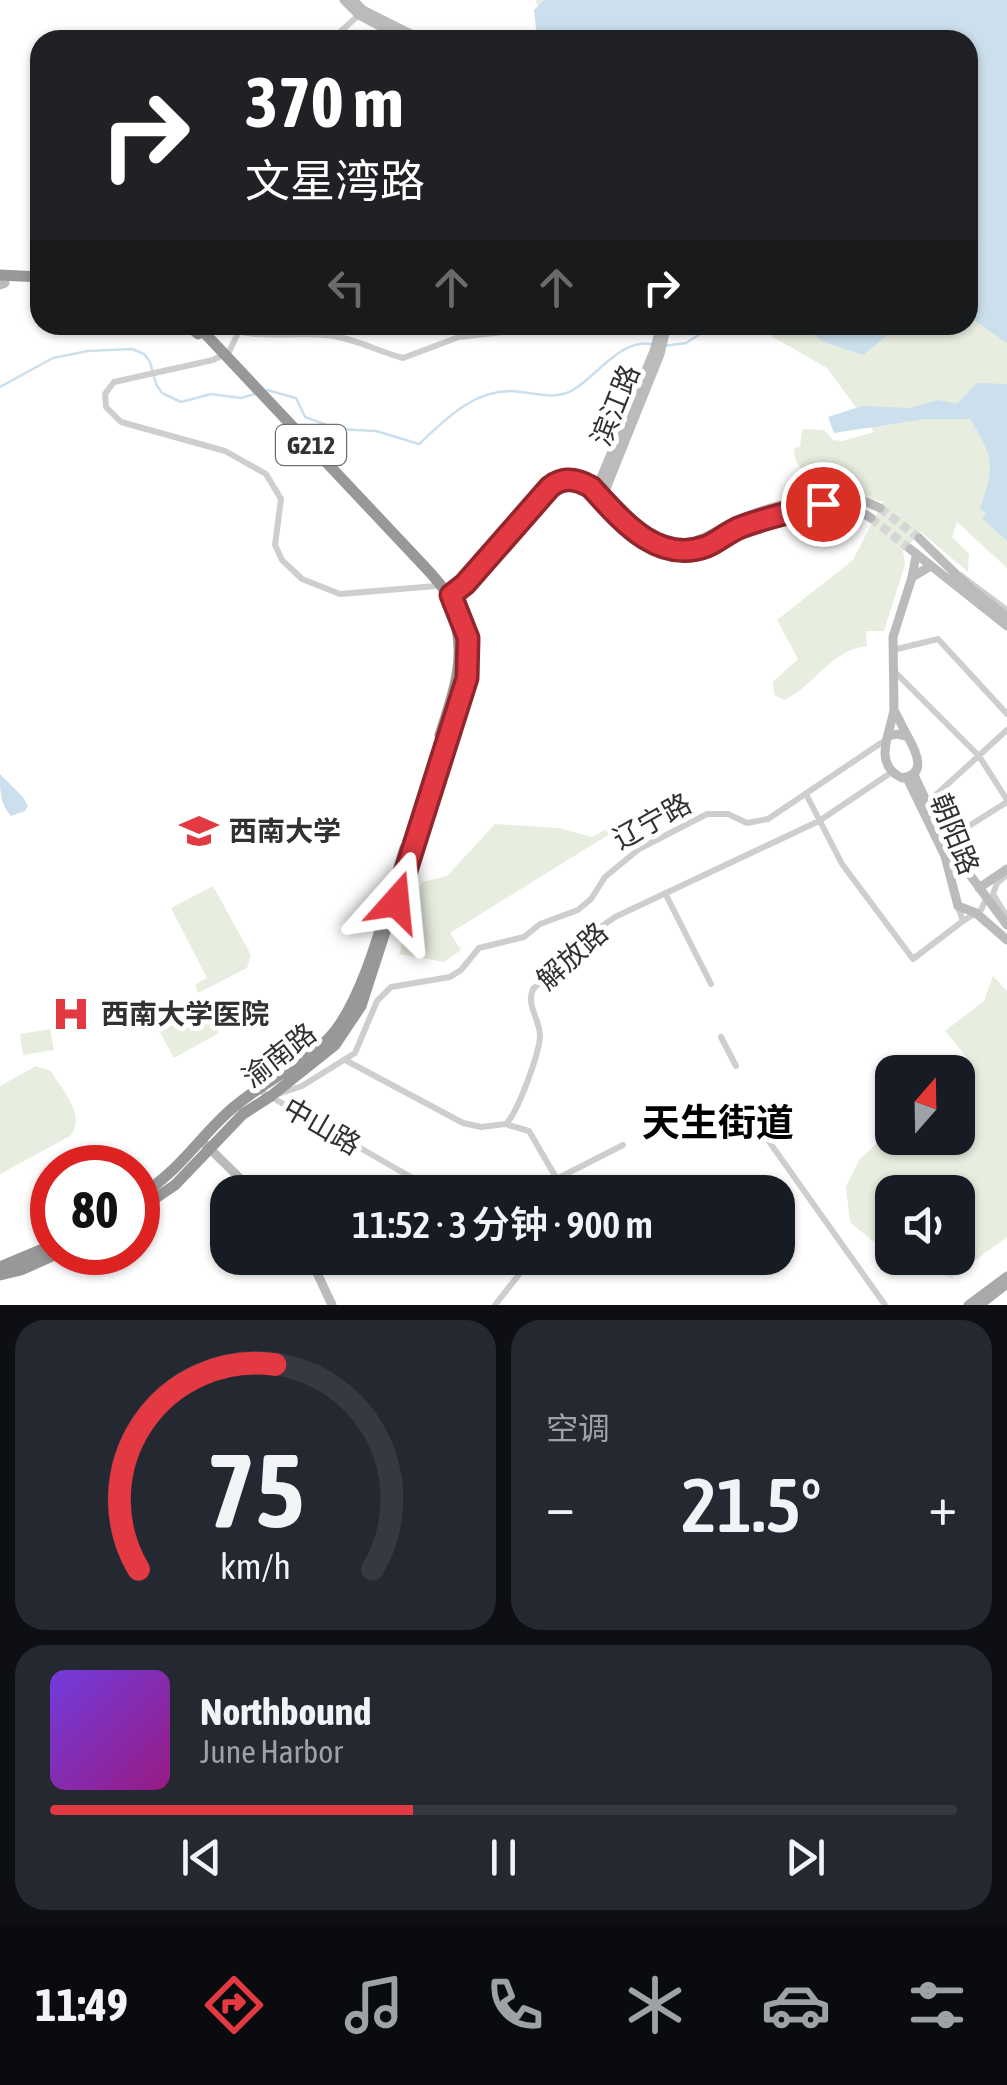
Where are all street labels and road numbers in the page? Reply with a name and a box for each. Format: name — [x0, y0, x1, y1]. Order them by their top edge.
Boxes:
street label: 滨江路 — [584, 360, 646, 450]
road number: G212 — [276, 425, 346, 465]
street label: 辽宁路 — [608, 787, 696, 855]
street label: 朝阳路 — [924, 789, 986, 879]
street label: 解放路 — [530, 916, 614, 996]
street label: 渝南路 — [236, 1017, 322, 1093]
street label: 中山路 — [278, 1091, 366, 1161]

